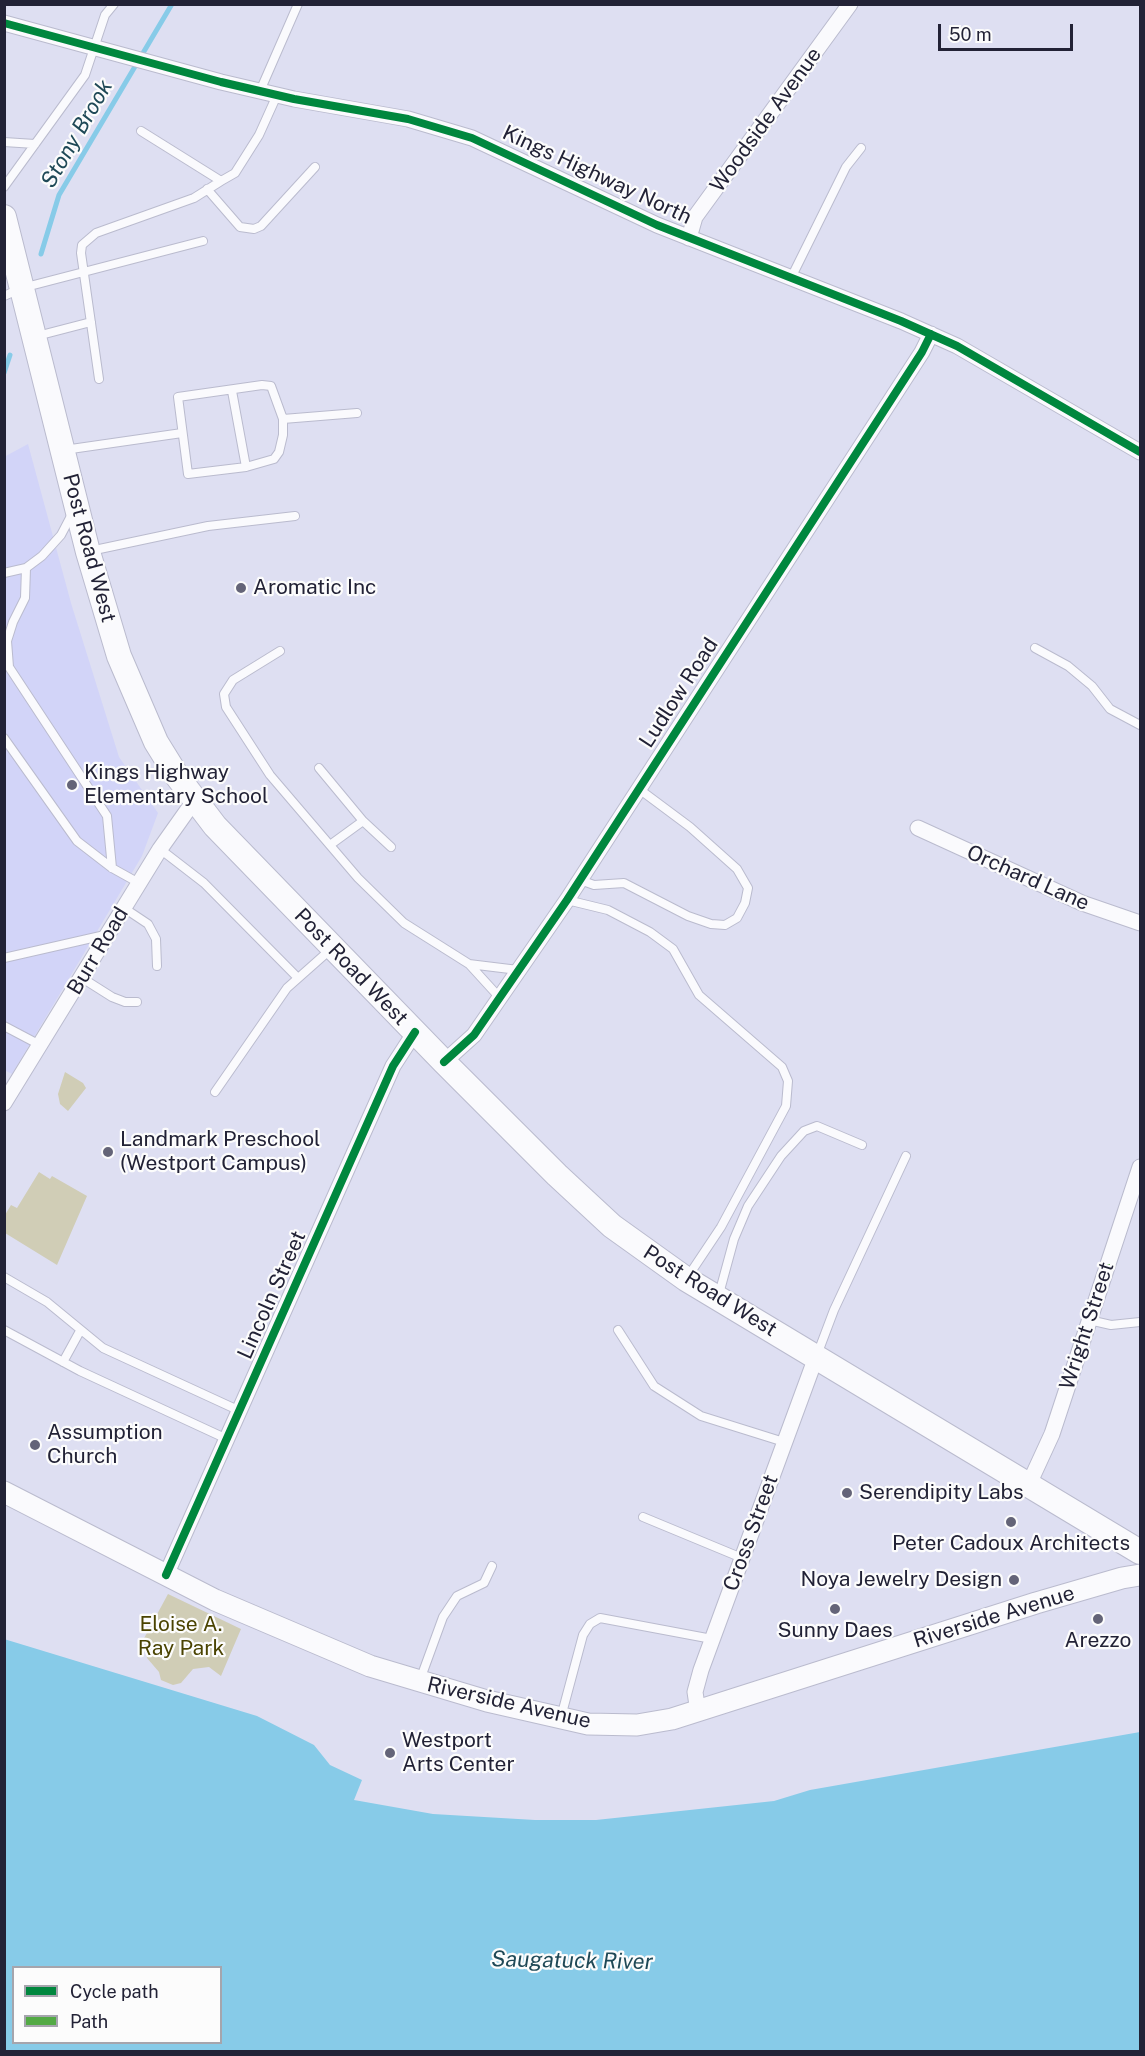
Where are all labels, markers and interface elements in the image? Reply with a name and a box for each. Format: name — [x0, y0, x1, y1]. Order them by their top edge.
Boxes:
scale bar — [941, 12, 1076, 50]
text: 50 m — [949, 24, 992, 45]
street label: Woodside Avenue — [705, 43, 827, 197]
water label: Stony Brook — [35, 75, 119, 193]
street label: Kings Highway North — [498, 120, 696, 230]
street label: Post Road West — [57, 471, 121, 625]
place label: Aromatic Inc — [253, 575, 376, 601]
marker: Aromatic Inc — [234, 581, 248, 595]
street label: Ludlow Road — [634, 633, 724, 753]
place label: Kings Highway Elementary School — [84, 760, 268, 810]
marker: Kings Highway Elementary School — [65, 778, 79, 792]
street label: Orchard Lane — [963, 840, 1093, 916]
street label: Burr Road — [62, 903, 134, 999]
street label: Post Road West — [289, 903, 413, 1031]
place label: Landmark Preschool (Westport Campus) — [120, 1127, 320, 1177]
marker: Landmark Preschool (Westport Campus) — [101, 1145, 115, 1159]
street label: Lincoln Street — [233, 1227, 311, 1363]
street label: Post Road West — [638, 1240, 782, 1342]
street label: Wright Street — [1055, 1259, 1119, 1393]
place label: Assumption Church — [47, 1420, 163, 1470]
marker: Assumption Church — [28, 1438, 42, 1452]
street label: Cross Street — [718, 1471, 784, 1595]
place label: Serendipity Labs — [859, 1480, 1024, 1506]
marker: Serendipity Labs — [840, 1486, 854, 1500]
marker: Peter Cadoux Architects — [1004, 1515, 1018, 1529]
place label: Peter Cadoux Architects — [892, 1531, 1130, 1557]
place label: Noya Jewelry Design — [800, 1567, 1002, 1593]
marker: Noya Jewelry Design — [1007, 1573, 1021, 1587]
street label: Riverside Avenue — [910, 1581, 1078, 1653]
marker: Sunny Daes — [828, 1602, 842, 1616]
park label: Eloise A. Ray Park — [138, 1612, 224, 1662]
marker: Arezzo — [1091, 1612, 1105, 1626]
place label: Sunny Daes — [777, 1618, 893, 1644]
place label: Arezzo — [1065, 1628, 1131, 1654]
street label: Riverside Avenue — [425, 1672, 593, 1734]
place label: Westport Arts Center — [402, 1728, 515, 1778]
marker: Westport Arts Center — [383, 1746, 397, 1760]
water label: Saugatuck River — [491, 1946, 653, 1976]
legend — [12, 1966, 222, 2044]
text: Cycle path — [70, 1981, 159, 2002]
text: Path — [70, 2011, 108, 2032]

